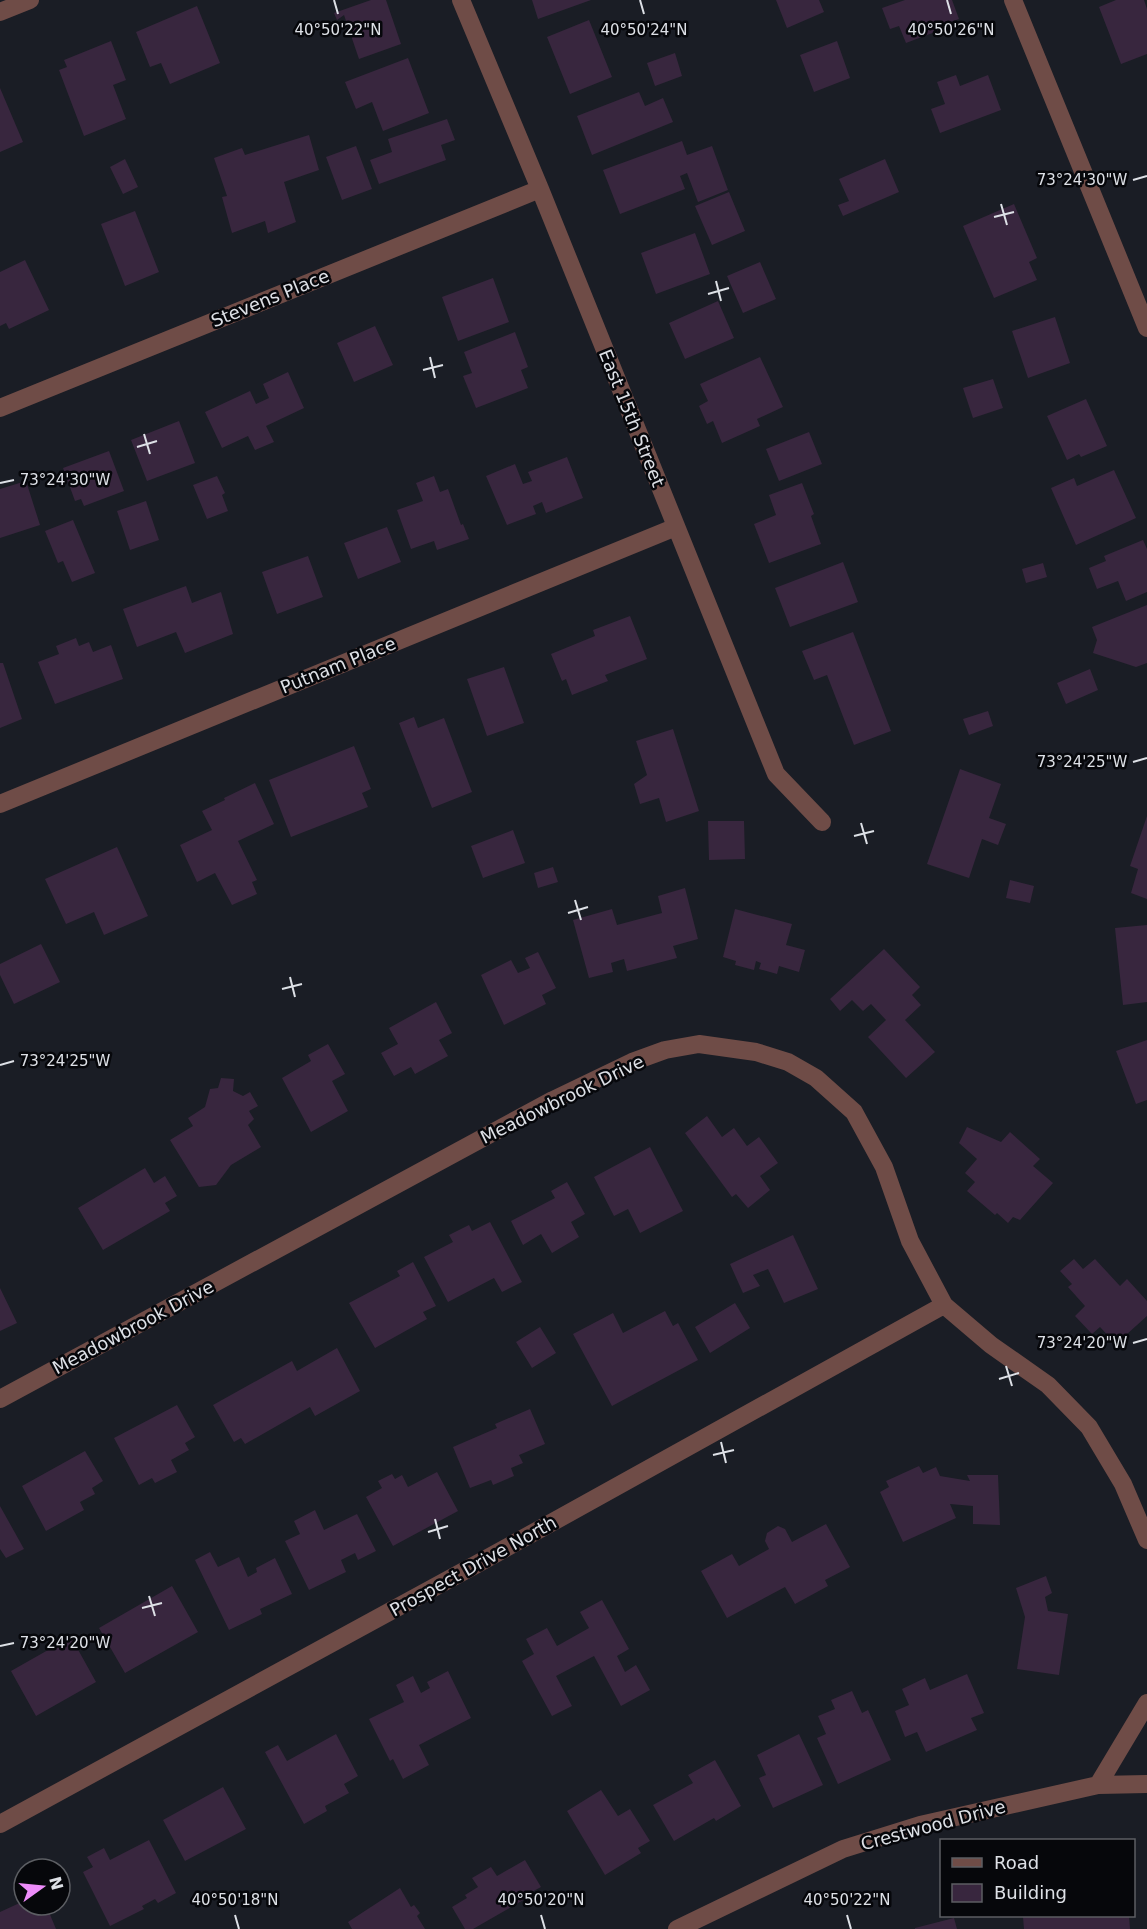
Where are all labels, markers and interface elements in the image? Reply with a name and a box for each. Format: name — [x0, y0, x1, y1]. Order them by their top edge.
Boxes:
text: 40°50'22"N — [294, 21, 382, 39]
text: 40°50'24"N — [600, 21, 688, 39]
text: 40°50'26"N — [907, 21, 995, 39]
text: 73°24'30"W — [1037, 171, 1127, 189]
street label: Stevens Place — [208, 265, 332, 331]
street label: East 15th Street — [595, 346, 669, 490]
text: 73°24'30"W — [20, 471, 110, 489]
street label: Putnam Place — [277, 632, 399, 698]
text: 73°24'25"W — [1037, 753, 1127, 771]
street label: Meadowbrook Drive — [477, 1050, 647, 1148]
text: 73°24'25"W — [20, 1052, 110, 1070]
street label: Meadowbrook Drive — [49, 1276, 217, 1378]
text: 73°24'20"W — [1037, 1334, 1127, 1352]
street label: Prospect Drive North — [386, 1511, 560, 1621]
text: 73°24'20"W — [20, 1634, 110, 1652]
street label: Crestwood Drive — [858, 1796, 1008, 1854]
legend — [940, 1839, 1135, 1917]
text: Road — [994, 1852, 1039, 1873]
north arrow — [12, 1857, 72, 1917]
text: N — [45, 1874, 67, 1892]
text: Building — [994, 1882, 1067, 1903]
text: 40°50'18"N — [191, 1891, 279, 1909]
text: 40°50'20"N — [497, 1891, 585, 1909]
text: 40°50'22"N — [803, 1891, 891, 1909]

